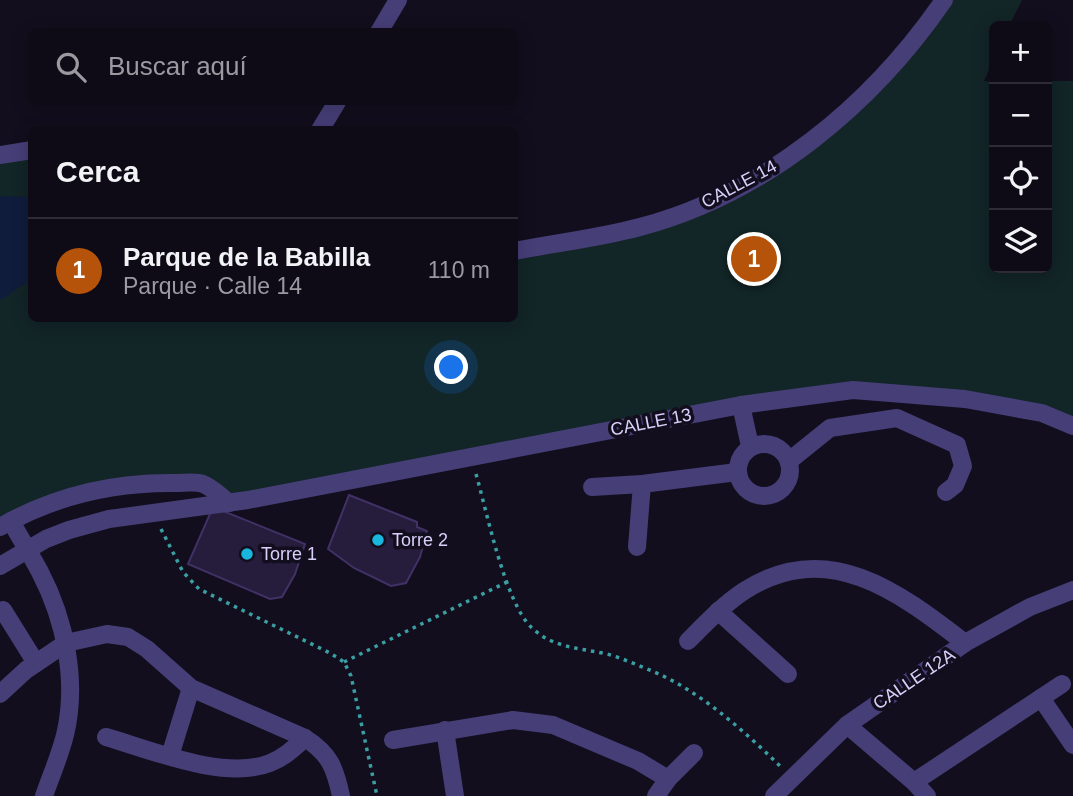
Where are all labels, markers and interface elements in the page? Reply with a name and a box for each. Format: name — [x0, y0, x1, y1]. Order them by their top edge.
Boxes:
map controls — [989, 21, 1052, 273]
button: + — [989, 21, 1052, 84]
search box — [28, 28, 518, 105]
icon: search — [52, 48, 90, 86]
text: Buscar aquí — [108, 51, 247, 81]
button: − — [989, 84, 1052, 147]
button: locate — [989, 147, 1052, 210]
text: Cerca — [56, 155, 139, 188]
street label: CALLE 14 — [698, 156, 780, 212]
button: layers — [989, 210, 1052, 273]
pin: 1 — [731, 233, 777, 285]
text: Parque de la Babilla — [123, 242, 370, 272]
text: 1 — [73, 257, 85, 283]
text: 110 m — [428, 257, 490, 283]
text: Parque · Calle 14 — [123, 273, 302, 299]
your location — [434, 350, 468, 384]
street label: CALLE 13 — [609, 404, 693, 440]
place label: Torre 2 — [392, 530, 448, 550]
marker: Torre 2 — [370, 532, 386, 548]
place label: Torre 1 — [261, 544, 317, 564]
marker: Torre 1 — [239, 546, 255, 562]
street label: CALLE 12A — [869, 644, 959, 714]

